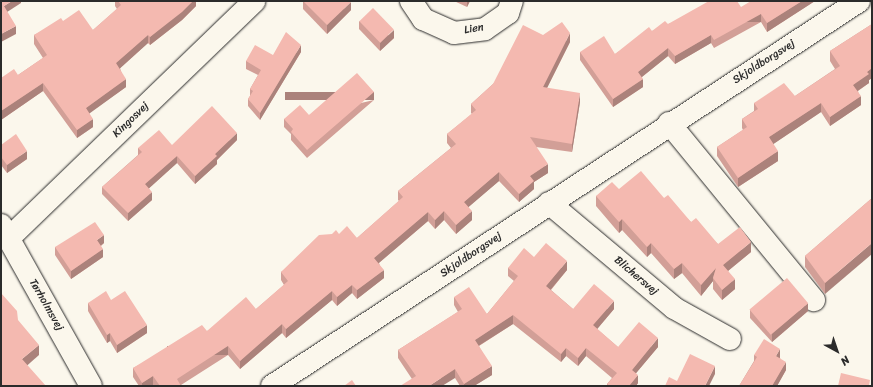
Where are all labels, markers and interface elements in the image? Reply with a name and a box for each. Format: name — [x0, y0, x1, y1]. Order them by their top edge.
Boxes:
street label: Lien — [463, 21, 485, 37]
street label: Skjoldborgsvej — [730, 37, 798, 87]
street label: Kingosvej — [110, 100, 152, 140]
street label: Skjoldborgsvej — [438, 230, 504, 280]
street label: Blichersvej — [611, 254, 661, 298]
street label: Tørholmsvej — [26, 277, 66, 333]
north arrow — [817, 331, 857, 371]
text: N — [836, 351, 854, 370]

